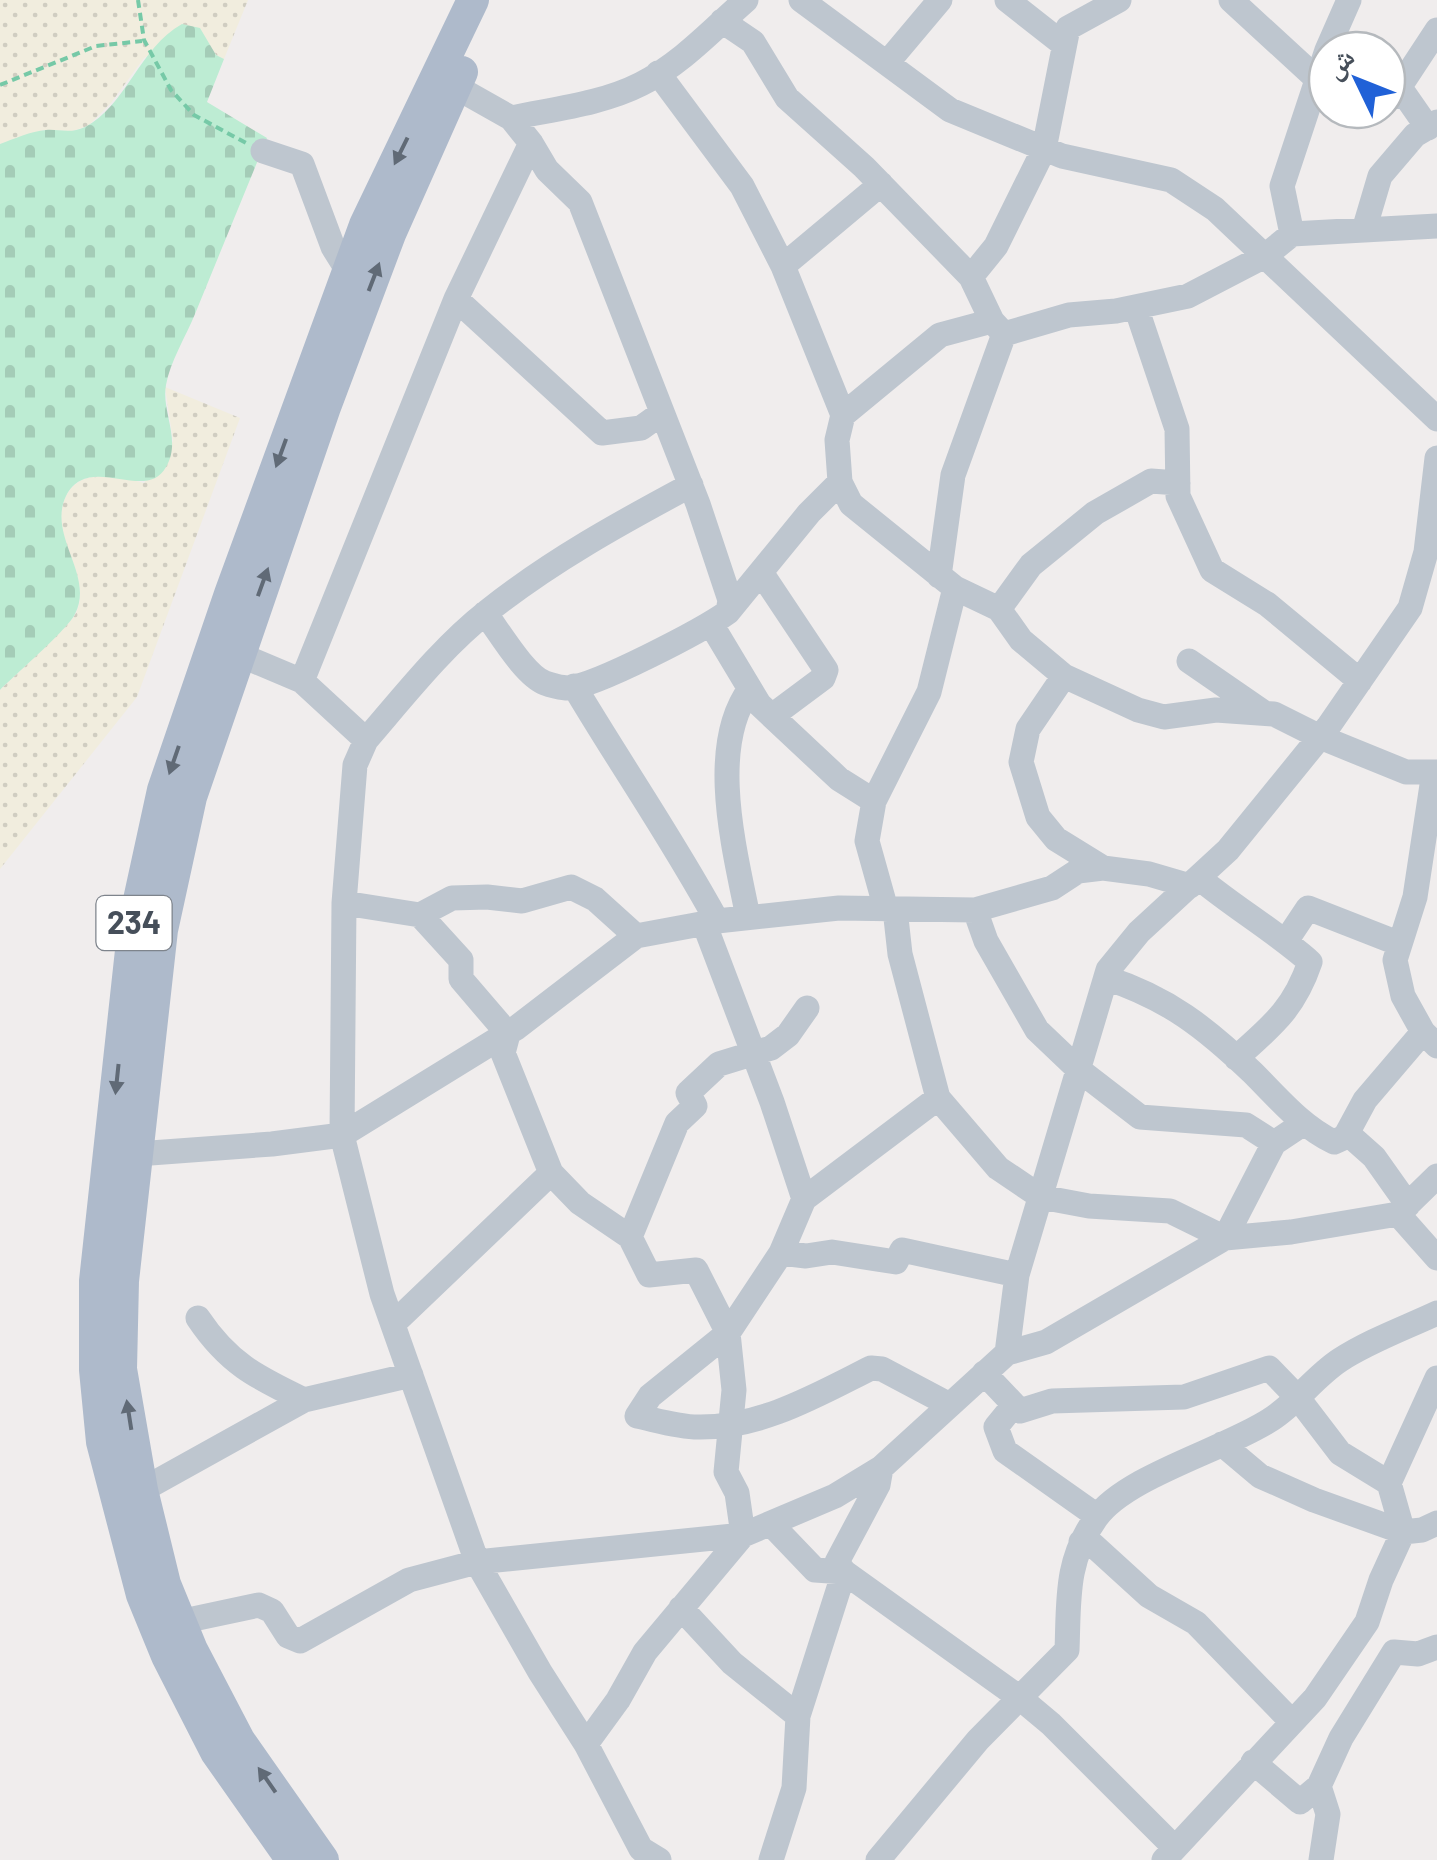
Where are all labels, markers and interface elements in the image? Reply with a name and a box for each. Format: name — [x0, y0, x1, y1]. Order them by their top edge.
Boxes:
north arrow — [1307, 30, 1407, 130]
text: ش — [1315, 40, 1361, 85]
one-way arrow — [392, 137, 409, 166]
one-way arrow — [367, 262, 382, 292]
one-way arrow — [273, 438, 288, 468]
one-way arrow — [256, 567, 271, 597]
one-way arrow — [165, 745, 180, 775]
road number: 234 — [96, 896, 172, 950]
one-way arrow — [109, 1063, 125, 1095]
one-way arrow — [120, 1398, 136, 1430]
one-way arrow — [258, 1767, 277, 1793]

